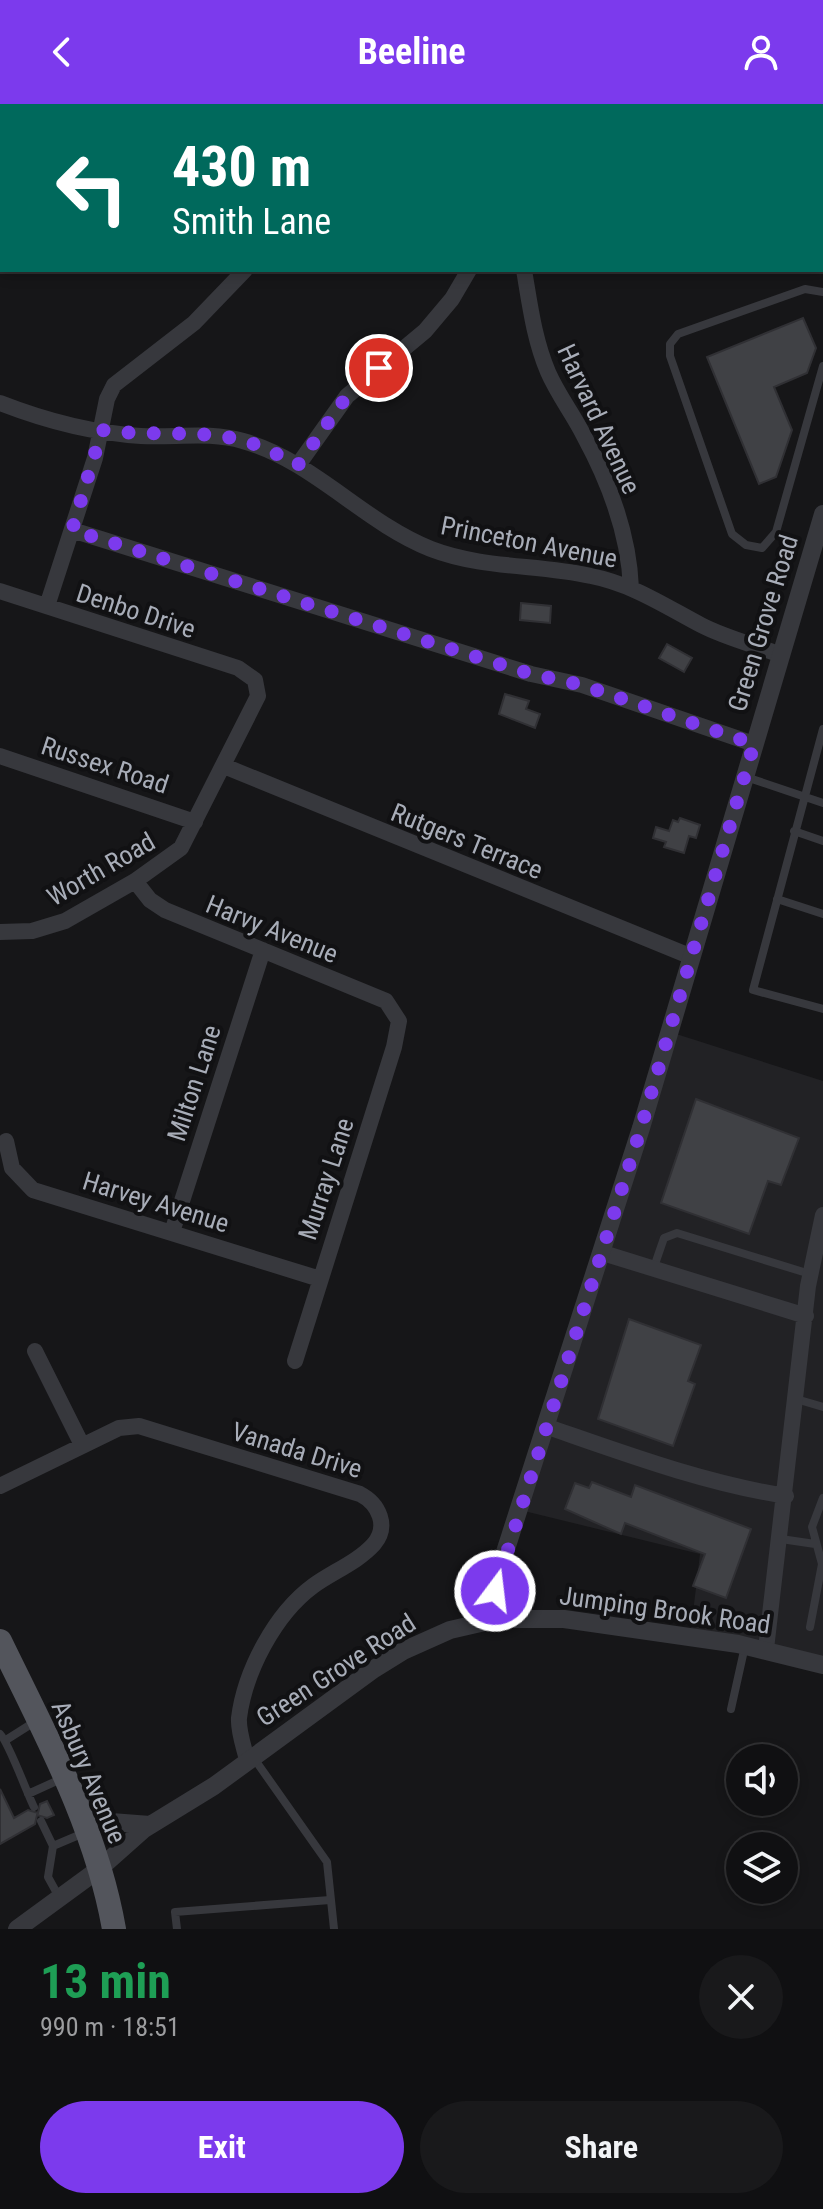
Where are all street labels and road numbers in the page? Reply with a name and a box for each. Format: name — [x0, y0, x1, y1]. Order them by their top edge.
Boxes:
street label: Harvard Avenue — [551, 339, 647, 499]
street label: Princeton Avenue — [438, 510, 620, 574]
street label: Green Grove Road — [722, 531, 804, 715]
street label: Denbo Drive — [73, 578, 199, 644]
street label: Russex Road — [38, 730, 172, 800]
street label: Rutgers Terrace — [387, 797, 547, 885]
street label: Worth Road — [42, 826, 160, 912]
street label: Harvy Avenue — [202, 889, 342, 969]
street label: Milton Lane — [161, 1021, 227, 1145]
street label: Murray Lane — [292, 1114, 360, 1244]
street label: Harvey Avenue — [79, 1166, 233, 1238]
street label: Vanada Drive — [228, 1416, 366, 1484]
street label: Jumping Brook Road — [558, 1580, 772, 1640]
street label: Green Grove Road — [251, 1608, 421, 1732]
street label: Asbury Avenue — [45, 1696, 133, 1848]

